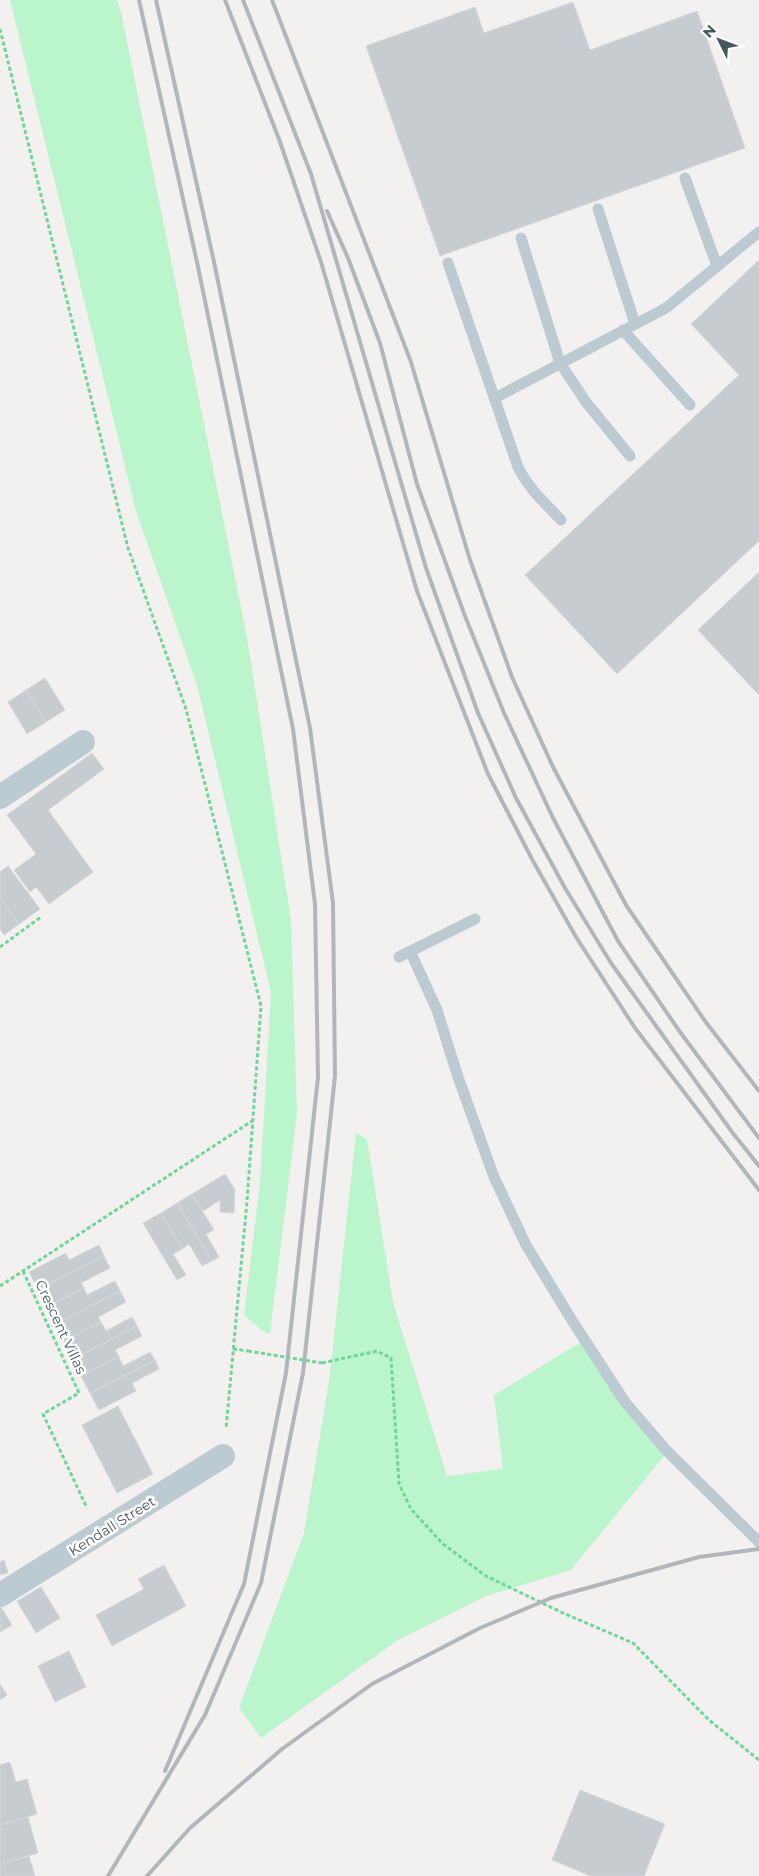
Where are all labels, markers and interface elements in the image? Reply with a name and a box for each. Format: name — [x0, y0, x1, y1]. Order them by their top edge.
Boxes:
north arrow — [694, 15, 744, 65]
text: N — [699, 21, 720, 42]
street label: Crescent Villas — [31, 1277, 91, 1377]
street label: Kendall Street — [65, 1492, 159, 1560]

